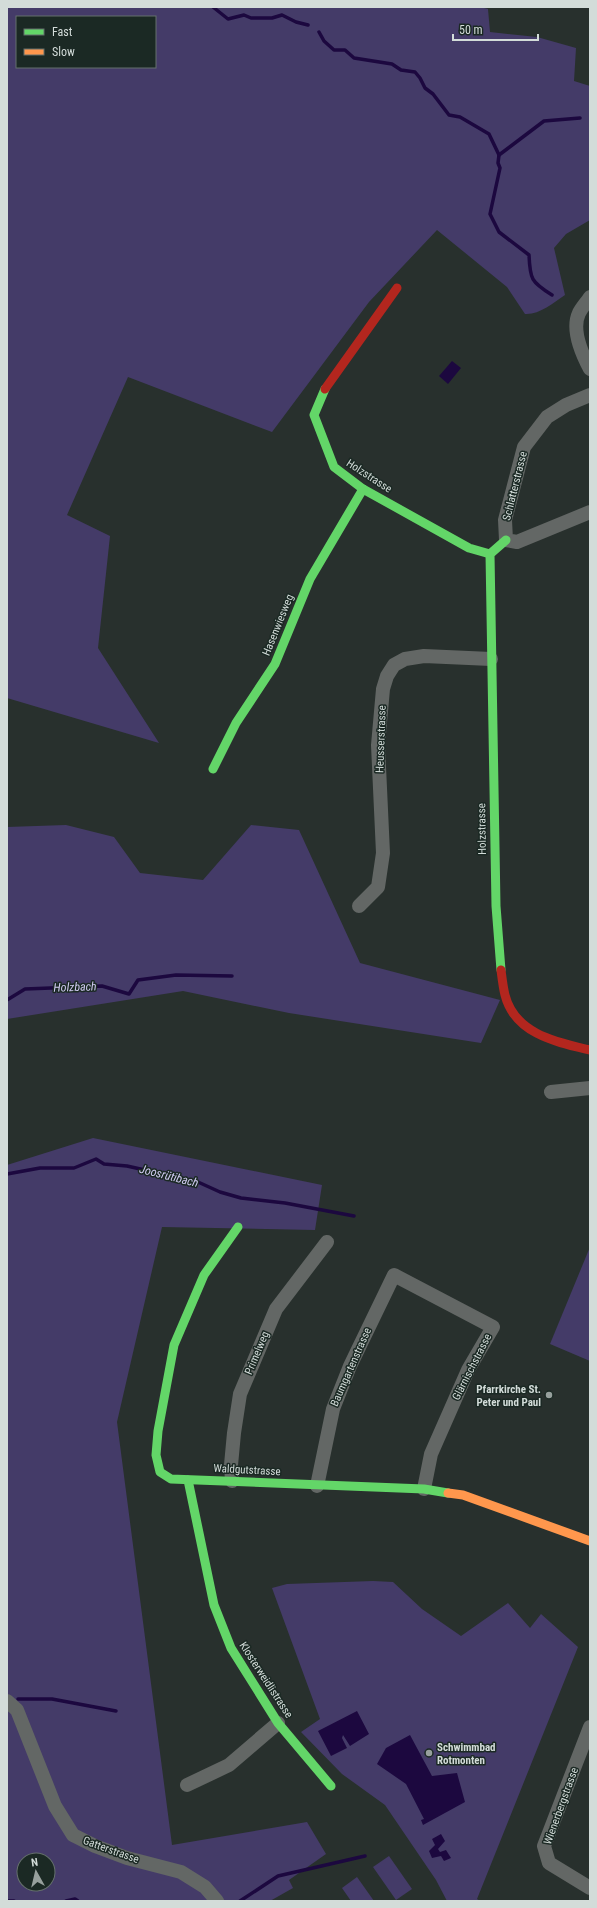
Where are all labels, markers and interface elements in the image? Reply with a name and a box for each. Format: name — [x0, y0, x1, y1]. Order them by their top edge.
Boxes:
legend — [16, 16, 156, 68]
scale bar — [453, 16, 538, 42]
text: 50 m — [459, 23, 483, 37]
text: Fast — [52, 25, 73, 39]
text: Slow — [52, 45, 75, 59]
street label: Schlatterstrasse — [500, 450, 530, 522]
street label: Holzstrasse — [344, 457, 394, 495]
street label: Hasenwiesweg — [260, 592, 296, 658]
street label: Heusserstrasse — [373, 705, 389, 773]
street label: Holzstrasse — [475, 803, 489, 855]
water label: Holzbach — [53, 979, 97, 995]
water label: Joosrütibach — [138, 1162, 200, 1190]
street label: Baumgartenstrasse — [328, 1326, 374, 1408]
street label: Primelweg — [242, 1329, 272, 1377]
street label: Glärnischstrasse — [450, 1332, 494, 1402]
place label: Pfarrkirche St. Peter und Paul — [476, 1383, 541, 1409]
marker: Pfarrkirche St. Peter und Paul — [544, 1390, 554, 1400]
street label: Waldgutstrasse — [213, 1462, 281, 1478]
street label: Klosterweidlistrasse — [237, 1640, 295, 1720]
place label: Schwimmbad Rotmonten — [437, 1741, 496, 1767]
marker: Schwimmbad Rotmonten — [424, 1748, 434, 1758]
street label: Wienerbergstrasse — [541, 1766, 581, 1846]
street label: Gatterstrasse — [81, 1834, 141, 1866]
north arrow — [16, 1852, 56, 1892]
text: N — [30, 1856, 39, 1869]

